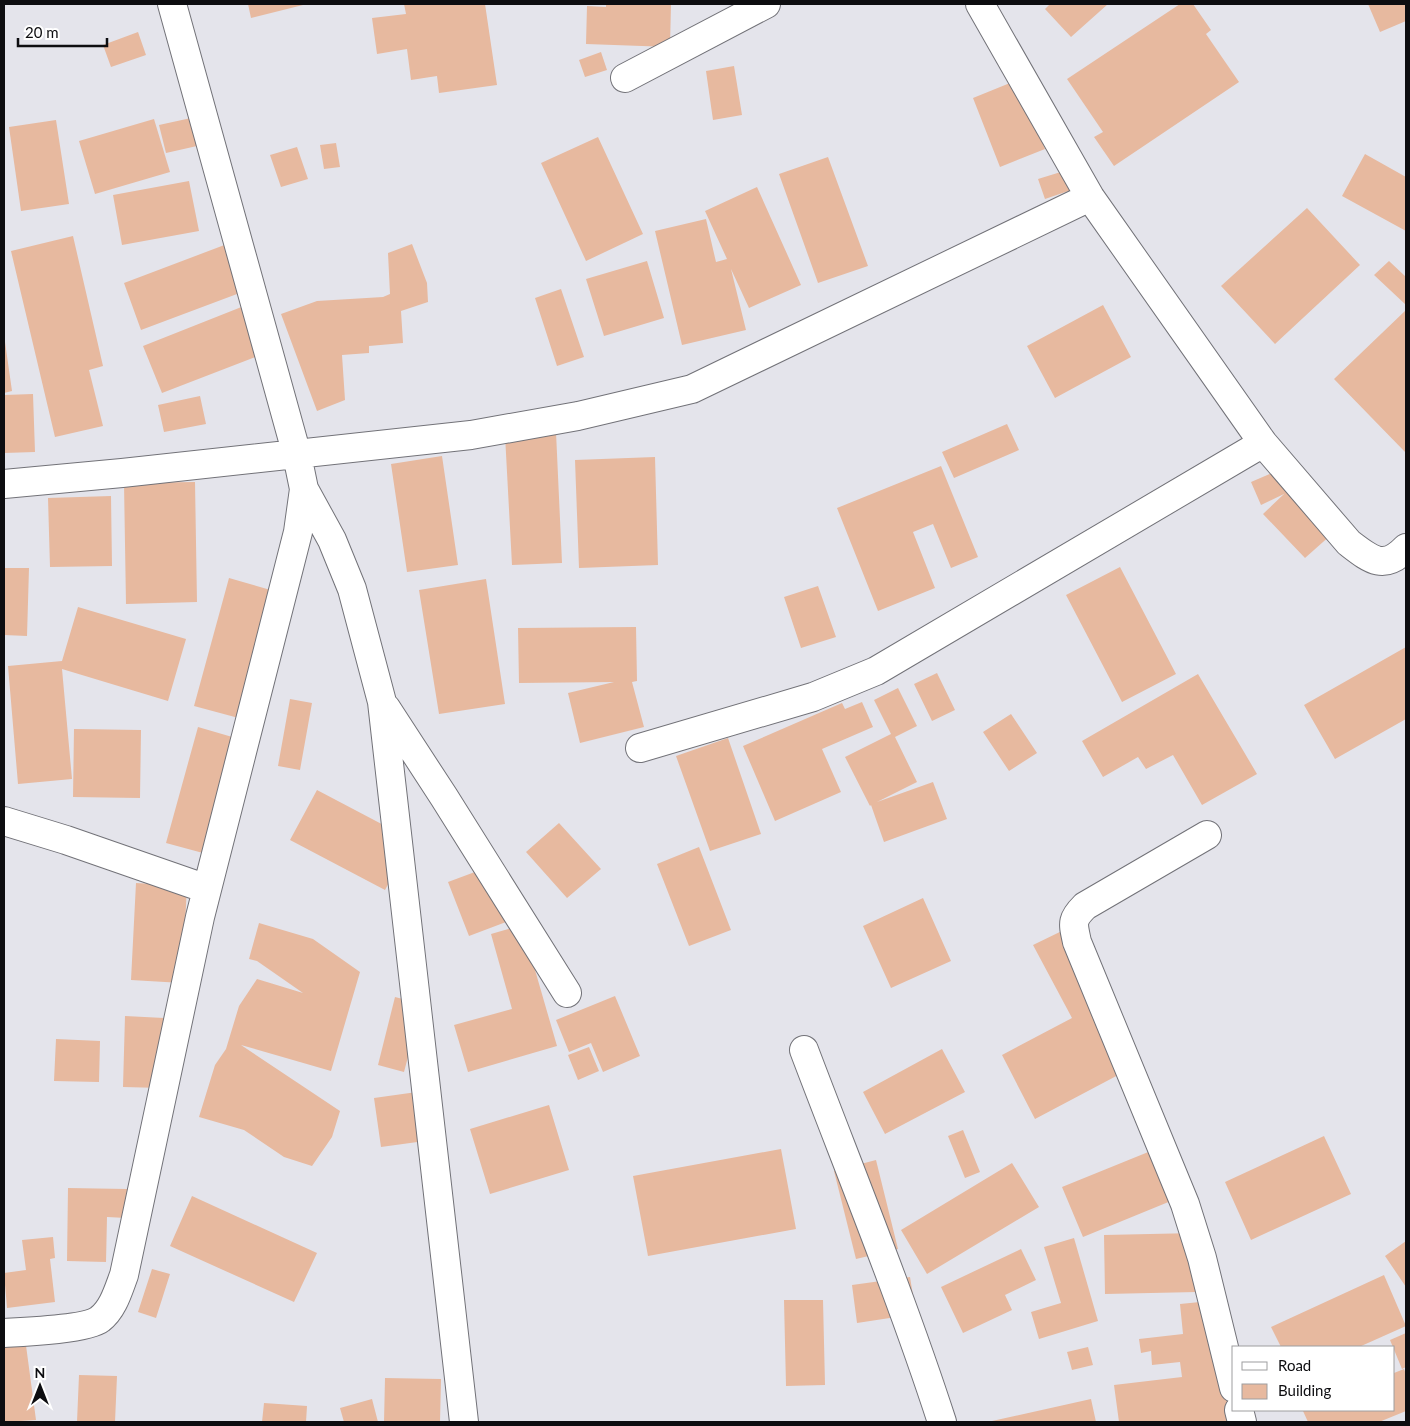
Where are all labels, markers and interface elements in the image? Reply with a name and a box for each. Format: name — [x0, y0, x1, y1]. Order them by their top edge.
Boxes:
scale bar — [18, 15, 106, 47]
text: 20 m — [25, 23, 59, 41]
legend — [1232, 1346, 1395, 1411]
text: Road — [1278, 1356, 1311, 1374]
north arrow — [15, 1361, 65, 1411]
text: N — [35, 1364, 45, 1381]
text: Building — [1278, 1381, 1331, 1399]

